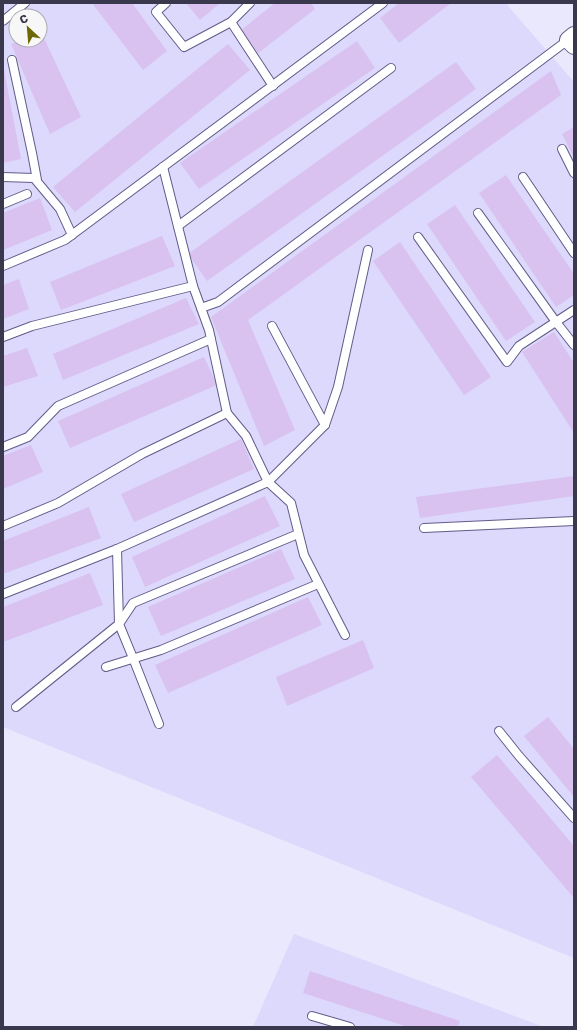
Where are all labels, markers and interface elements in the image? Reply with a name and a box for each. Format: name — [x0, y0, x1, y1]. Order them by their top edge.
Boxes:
north arrow — [8, 8, 48, 48]
text: С — [18, 12, 30, 27]

